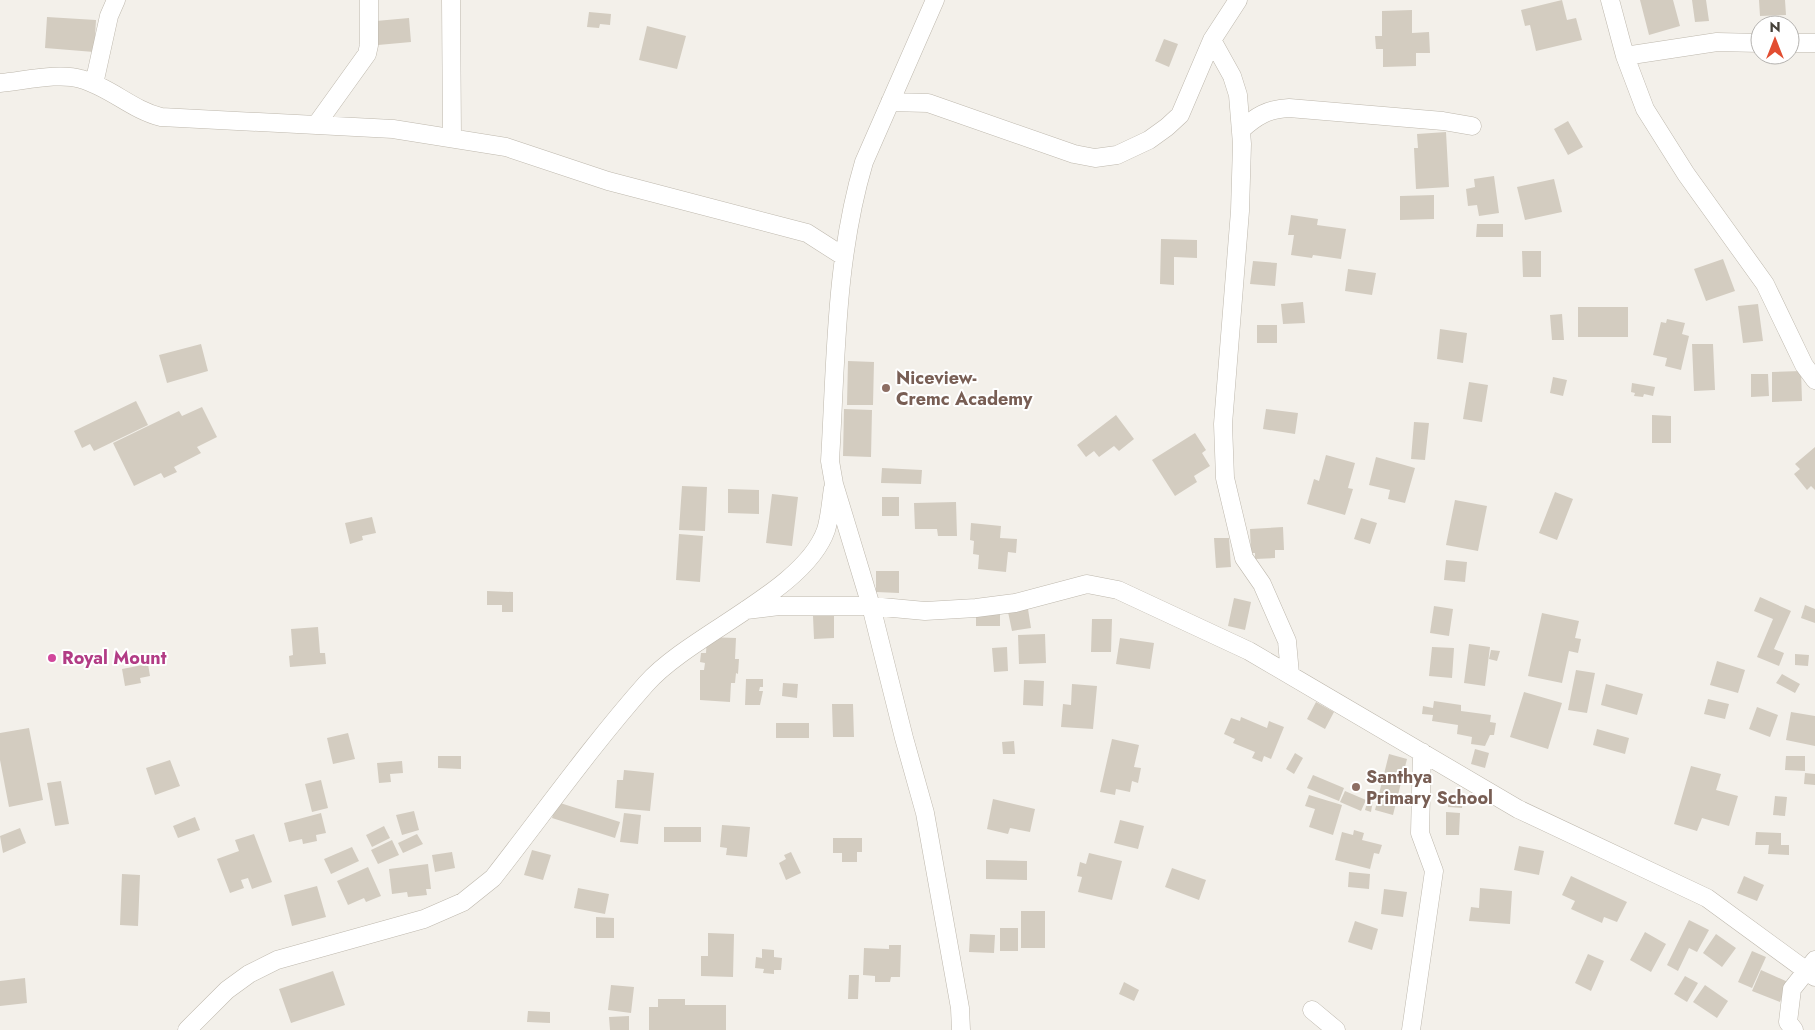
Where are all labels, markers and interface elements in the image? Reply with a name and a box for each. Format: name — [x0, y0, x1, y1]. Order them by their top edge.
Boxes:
north arrow — [1750, 15, 1800, 65]
text: N — [1769, 17, 1781, 37]
place label: Niceview- Cremc Academy — [896, 365, 1033, 412]
marker: Niceview- Cremc Academy — [880, 382, 892, 394]
place label: Royal Mount — [62, 645, 167, 671]
marker: Royal Mount — [46, 652, 58, 664]
place label: Santhya Primary School — [1366, 764, 1493, 811]
marker: Santhya Primary School — [1350, 781, 1362, 793]

